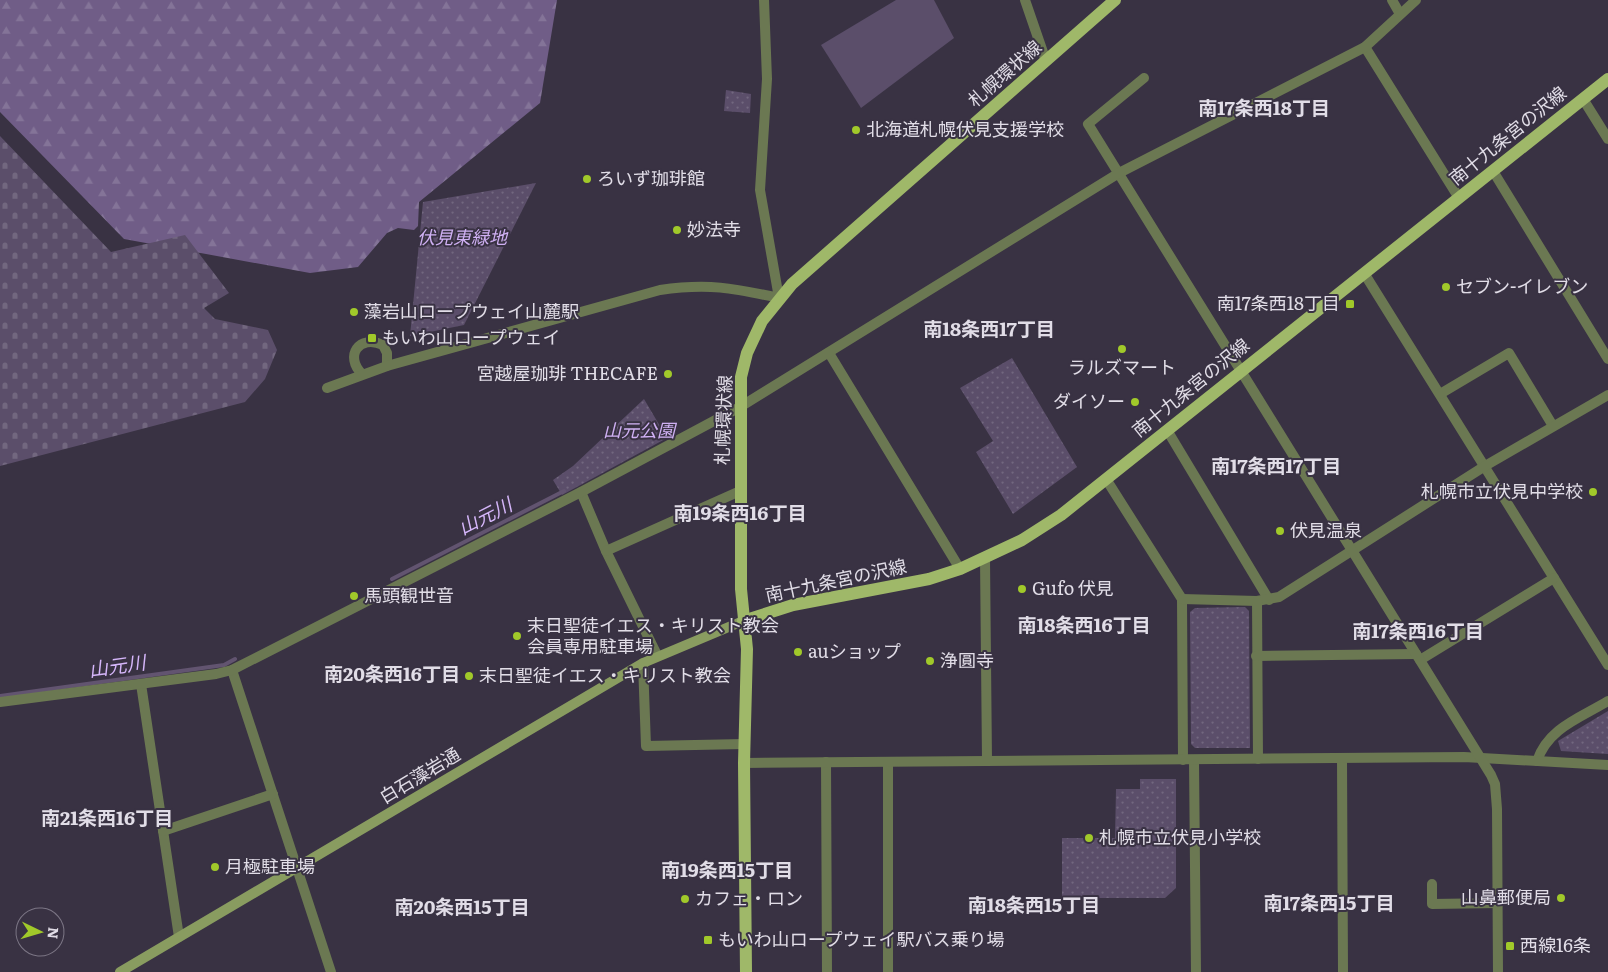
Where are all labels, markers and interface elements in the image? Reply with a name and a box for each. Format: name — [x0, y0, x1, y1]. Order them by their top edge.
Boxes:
street label: 札幌環状線 — [961, 33, 1047, 113]
street label: 南十九条宮の沢線 — [1443, 79, 1572, 191]
district label: 南17条西18丁目 — [1198, 93, 1330, 121]
place label: 北海道札幌伏見支援学校 — [866, 115, 1064, 142]
marker: 北海道札幌伏見支援学校 — [850, 124, 862, 136]
place label: ろいず珈琲館 — [597, 164, 705, 191]
marker: ろいず珈琲館 — [581, 173, 593, 185]
place label: 妙法寺 — [687, 215, 741, 242]
park label: 伏見東緑地 — [417, 223, 509, 250]
marker: 妙法寺 — [671, 224, 683, 236]
place label: セブン-イレブン — [1456, 272, 1588, 299]
marker: セブン-イレブン — [1440, 281, 1452, 293]
place label: 南17条西18丁目 — [1217, 289, 1340, 316]
place label: 藻岩山ロープウェイ山麓駅 — [364, 297, 579, 324]
marker: 南17条西18丁目 — [1344, 298, 1356, 310]
marker: 藻岩山ロープウェイ山麓駅 — [348, 306, 360, 318]
district label: 南18条西17丁目 — [923, 314, 1055, 342]
place label: もいわ山ロープウェイ — [382, 323, 561, 350]
street label: 南十九条宮の沢線 — [1126, 331, 1255, 443]
marker: もいわ山ロープウェイ — [366, 332, 378, 344]
marker: ラルズマート — [1116, 343, 1128, 355]
place label: ラルズマート — [1068, 353, 1176, 380]
place label: 宮越屋珈琲 THECAFE — [477, 359, 658, 386]
marker: 宮越屋珈琲 THECAFE — [662, 368, 674, 380]
street label: 札幌環状線 — [707, 375, 738, 465]
place label: ダイソー — [1053, 387, 1125, 414]
marker: ダイソー — [1129, 396, 1141, 408]
park label: 山元公園 — [603, 416, 678, 443]
district label: 南17条西17丁目 — [1211, 451, 1341, 479]
place label: 札幌市立伏見中学校 — [1421, 477, 1583, 504]
marker: 札幌市立伏見中学校 — [1587, 486, 1599, 498]
water label: 山元川 — [453, 489, 518, 541]
district label: 南19条西16丁目 — [674, 498, 806, 526]
place label: 伏見温泉 — [1290, 516, 1362, 543]
marker: 伏見温泉 — [1274, 525, 1286, 537]
street label: 南十九条宮の沢線 — [762, 551, 909, 608]
place label: Gufo 伏見 — [1032, 574, 1114, 601]
place label: 馬頭観世音 — [364, 581, 454, 608]
marker: Gufo 伏見 — [1016, 583, 1028, 595]
marker: 馬頭観世音 — [348, 590, 360, 602]
district label: 南18条西16丁目 — [1017, 610, 1151, 638]
place label: 末日聖徒イエス・キリスト教会 会員専用駐車場 — [527, 611, 779, 659]
district label: 南17条西16丁目 — [1352, 616, 1484, 644]
marker: 末日聖徒イエス・キリスト教会 会員専用駐車場 — [511, 630, 523, 642]
place label: auショップ — [808, 637, 901, 664]
marker: auショップ — [792, 646, 804, 658]
place label: 浄圓寺 — [940, 646, 994, 673]
water label: 山元川 — [87, 647, 149, 683]
marker: 浄圓寺 — [924, 655, 936, 667]
district label: 南20条西16丁目 — [324, 659, 460, 687]
place label: 末日聖徒イエス・キリスト教会 — [479, 661, 731, 688]
marker: 末日聖徒イエス・キリスト教会 — [463, 670, 475, 682]
street label: 白石藻岩通 — [374, 740, 465, 809]
district label: 南21条西16丁目 — [41, 803, 173, 831]
place label: 札幌市立伏見小学校 — [1099, 823, 1261, 850]
marker: 札幌市立伏見小学校 — [1083, 832, 1095, 844]
place label: 月極駐車場 — [225, 852, 315, 879]
district label: 南19条西15丁目 — [661, 855, 793, 883]
marker: 月極駐車場 — [209, 861, 221, 873]
place label: 山鼻郵便局 — [1461, 883, 1551, 910]
place label: カフェ・ロン — [695, 884, 803, 911]
district label: 南17条西15丁目 — [1264, 888, 1394, 916]
district label: 南18条西15丁目 — [968, 890, 1100, 918]
district label: 南20条西15丁目 — [394, 892, 530, 920]
marker: 山鼻郵便局 — [1555, 892, 1567, 904]
marker: カフェ・ロン — [679, 893, 691, 905]
north arrow — [15, 907, 65, 957]
place label: もいわ山ロープウェイ駅バス乗り場 — [718, 925, 1005, 952]
text: N — [43, 926, 64, 940]
place label: 西線16条 — [1520, 931, 1591, 958]
marker: もいわ山ロープウェイ駅バス乗り場 — [702, 934, 714, 946]
marker: 西線16条 — [1504, 940, 1516, 952]

